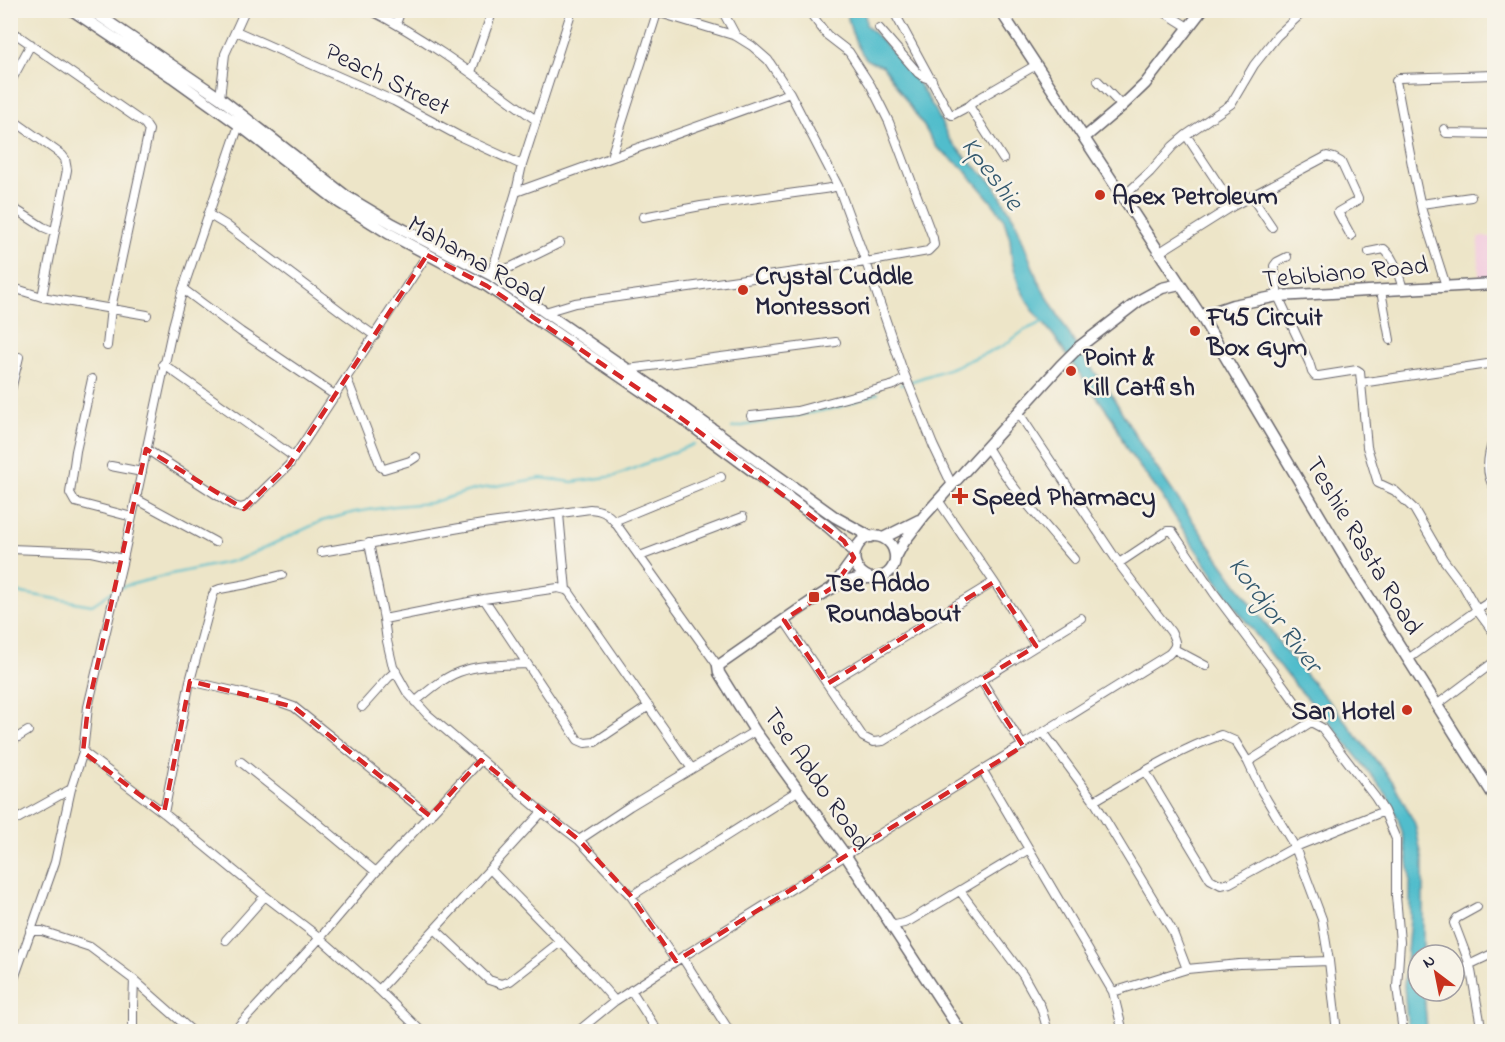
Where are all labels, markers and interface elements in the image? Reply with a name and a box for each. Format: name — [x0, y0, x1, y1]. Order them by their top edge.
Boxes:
street label: Peach Street — [318, 34, 456, 127]
water label: Kpeshie — [950, 129, 1033, 221]
place label: Apex Petroleum — [1112, 179, 1278, 217]
marker: Apex Petroleum — [1093, 188, 1107, 202]
street label: Mahama Road — [400, 207, 552, 317]
street label: Tebibiano Road — [1261, 248, 1430, 300]
place label: Crystal Cuddle Montessori — [755, 259, 914, 327]
marker: Crystal Cuddle Montessori — [736, 283, 750, 297]
place label: F45 Circuit Box Gym — [1205, 300, 1323, 368]
marker: F45 Circuit Box Gym — [1188, 324, 1202, 338]
place label: Point & Kill Catfish — [1083, 340, 1195, 408]
marker: Point & Kill Catfish — [1064, 364, 1078, 378]
street label: Teshie Rasta Road — [1294, 450, 1431, 643]
place label: Speed Pharmacy — [972, 480, 1155, 518]
marker: Speed Pharmacy — [953, 489, 967, 503]
water label: Kordjor River — [1217, 549, 1333, 685]
place label: Tse Addo Roundabout — [826, 566, 961, 634]
marker: Tse Addo Roundabout — [807, 590, 821, 604]
place label: San Hotel — [1292, 694, 1395, 732]
street label: Tse Addo Road — [752, 701, 879, 859]
marker: San Hotel — [1400, 703, 1414, 717]
north arrow — [1406, 943, 1466, 1003]
text: N — [1418, 949, 1440, 975]

